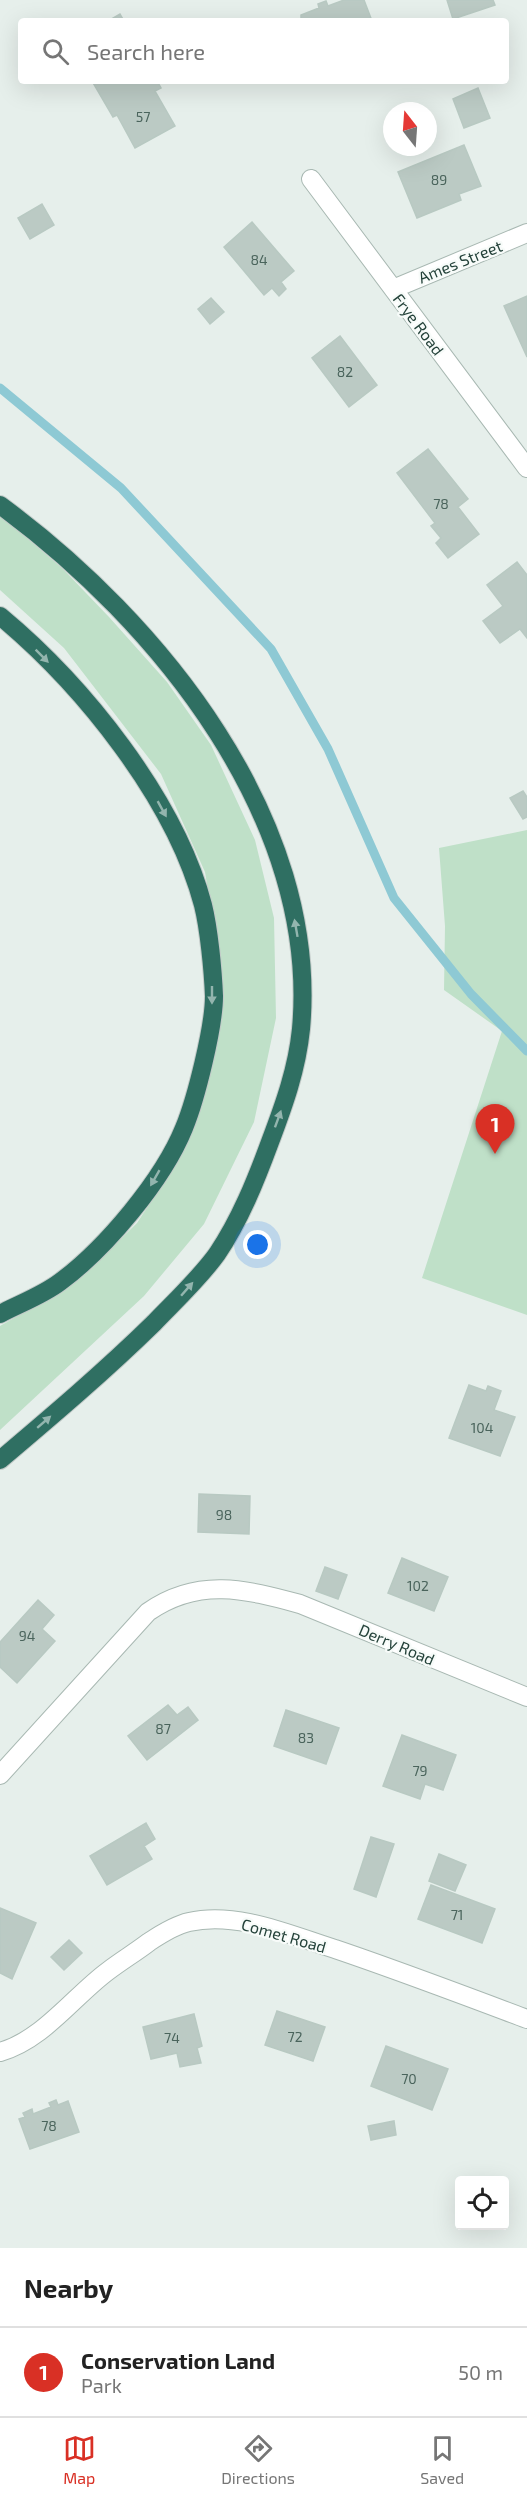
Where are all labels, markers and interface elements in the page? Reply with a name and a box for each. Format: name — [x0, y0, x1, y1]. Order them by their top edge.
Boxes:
search box — [18, 18, 509, 84]
icon: search — [39, 35, 72, 68]
text: Search here — [87, 38, 205, 64]
north arrow — [383, 102, 437, 156]
house number: 57 — [136, 108, 150, 125]
house number: 89 — [431, 171, 447, 188]
street label: Ames Street — [415, 236, 505, 286]
house number: 84 — [250, 251, 268, 268]
street label: Frye Road — [390, 289, 448, 359]
house number: 82 — [337, 363, 353, 380]
house number: 78 — [433, 495, 449, 512]
one-way arrow — [35, 649, 49, 663]
one-way arrow — [157, 801, 168, 817]
one-way arrow — [291, 918, 300, 937]
one-way arrow — [207, 986, 217, 1005]
pin: 1 — [476, 1104, 514, 1154]
one-way arrow — [274, 1110, 284, 1128]
one-way arrow — [149, 1170, 160, 1186]
your location — [243, 1230, 272, 1259]
one-way arrow — [180, 1282, 193, 1297]
one-way arrow — [36, 1416, 51, 1429]
house number: 104 — [471, 1419, 493, 1436]
house number: 98 — [216, 1506, 232, 1523]
house number: 102 — [407, 1577, 429, 1594]
street label: Derry Road — [356, 1620, 438, 1668]
house number: 94 — [19, 1627, 35, 1644]
house number: 87 — [155, 1720, 171, 1737]
house number: 83 — [298, 1729, 314, 1746]
house number: 79 — [412, 1762, 428, 1779]
house number: 71 — [451, 1906, 463, 1923]
street label: Comet Road — [239, 1914, 329, 1956]
house number: 72 — [287, 2028, 303, 2045]
house number: 74 — [164, 2029, 180, 2046]
house number: 70 — [401, 2070, 417, 2087]
house number: 78 — [41, 2117, 57, 2134]
map controls — [455, 2176, 509, 2230]
button: locate — [455, 2176, 509, 2230]
text: Nearby — [24, 2272, 113, 2303]
text: Conservation Land — [81, 2347, 275, 2373]
text: 1 — [39, 2360, 48, 2384]
text: 50 m — [458, 2360, 503, 2384]
text: Park — [81, 2373, 122, 2397]
tab: Map — [63, 2432, 96, 2487]
tab: Directions — [221, 2432, 295, 2487]
tab: Saved — [420, 2432, 464, 2487]

